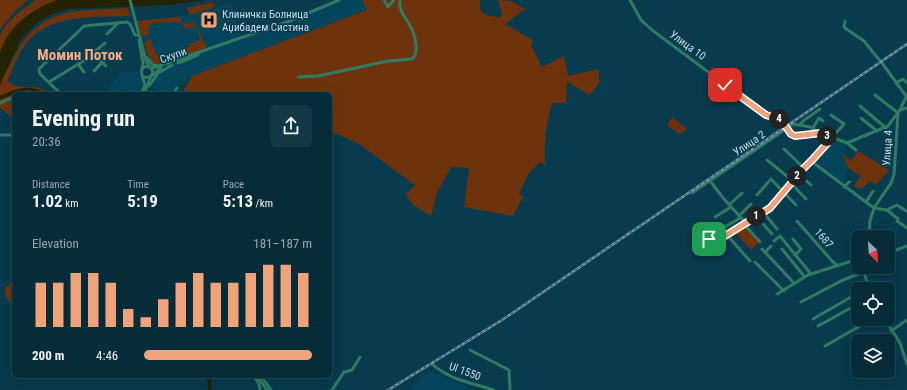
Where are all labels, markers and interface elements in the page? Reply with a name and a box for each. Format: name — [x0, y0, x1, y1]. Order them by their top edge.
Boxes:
place label: Клиничка Болница Аџибадем Систина — [222, 8, 309, 34]
hospital icon: Клиничка Болница Аџибадем Систина — [199, 10, 219, 30]
street label: Улица 10 — [667, 28, 708, 63]
street label: Скупи — [158, 45, 188, 66]
district label: Момин Поток — [37, 46, 123, 64]
pin — [708, 68, 742, 102]
icon: check — [714, 74, 736, 96]
button: share — [270, 105, 312, 147]
text: Evening run — [32, 106, 135, 131]
pin: 4 — [769, 109, 789, 129]
text: 4 — [776, 112, 782, 125]
pin: 3 — [817, 126, 837, 146]
street label: Улица 2 — [731, 128, 768, 159]
text: 3 — [824, 129, 830, 142]
street label: Улица 4 — [880, 129, 895, 166]
text: 20:36 — [32, 134, 61, 149]
pin: 2 — [787, 166, 807, 186]
text: 2 — [794, 169, 800, 182]
text: Distance — [32, 178, 70, 191]
text: Time — [127, 178, 149, 191]
text: Pace — [223, 178, 244, 191]
text: 1.02 — [32, 191, 63, 211]
text: 5:19 — [127, 191, 158, 211]
text: 5:13 — [223, 191, 253, 211]
text: km — [63, 197, 78, 210]
text: /km — [253, 197, 273, 210]
pin: 1 — [746, 206, 766, 226]
text: 1 — [753, 209, 759, 222]
pin — [692, 222, 726, 256]
street label: 1687 — [812, 226, 836, 251]
icon: arrive — [698, 228, 720, 250]
north arrow — [851, 230, 895, 274]
map controls — [851, 230, 895, 378]
text: Elevation — [32, 236, 79, 251]
text: 181–187 m — [253, 236, 312, 251]
button: locate — [851, 282, 895, 326]
button: layers — [851, 334, 895, 378]
text: 200 m — [32, 348, 64, 363]
text: 4:46 — [96, 348, 118, 363]
street label: Ul 1550 — [447, 360, 483, 383]

